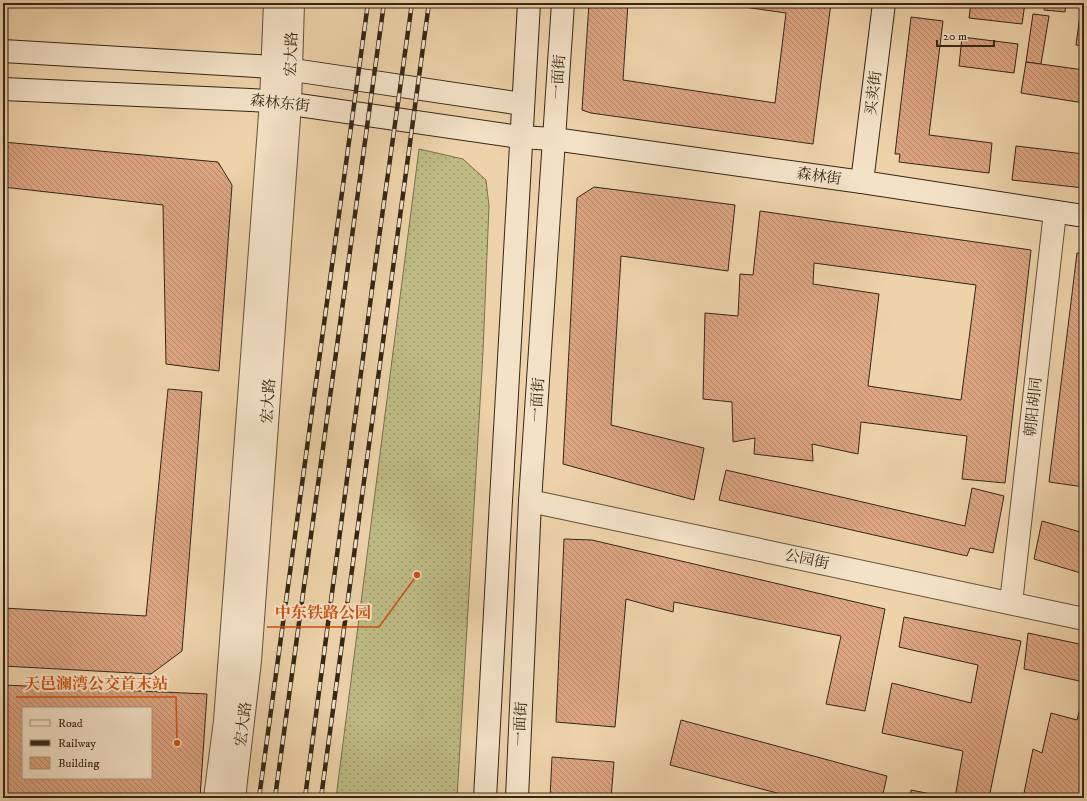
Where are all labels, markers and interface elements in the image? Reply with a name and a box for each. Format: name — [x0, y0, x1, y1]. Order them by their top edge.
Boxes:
scale bar — [937, 22, 994, 48]
text: 20 m — [943, 29, 967, 44]
street label: 宏大路 — [281, 31, 302, 77]
street label: 一面街 — [547, 54, 570, 100]
street label: 买卖街 — [861, 70, 886, 117]
street label: 森林东街 — [249, 91, 311, 116]
street label: 森林街 — [795, 164, 843, 189]
street label: 朝阳胡同 — [1021, 376, 1046, 438]
street label: 一面街 — [526, 377, 549, 423]
street label: 宏大路 — [257, 378, 280, 424]
street label: 公园街 — [783, 546, 831, 573]
callout: 中东铁路公园 — [267, 599, 379, 627]
text: 中东铁路公园 — [275, 603, 371, 623]
callout: 天邑澜湾公交首末站 — [16, 669, 176, 697]
text: 天邑澜湾公交首末站 — [24, 674, 168, 694]
street label: 宏大路 — [231, 701, 256, 748]
street label: 一面街 — [510, 701, 531, 747]
legend — [22, 707, 152, 779]
text: Road — [58, 716, 83, 731]
text: Railway — [58, 736, 96, 751]
text: Building — [58, 756, 99, 771]

